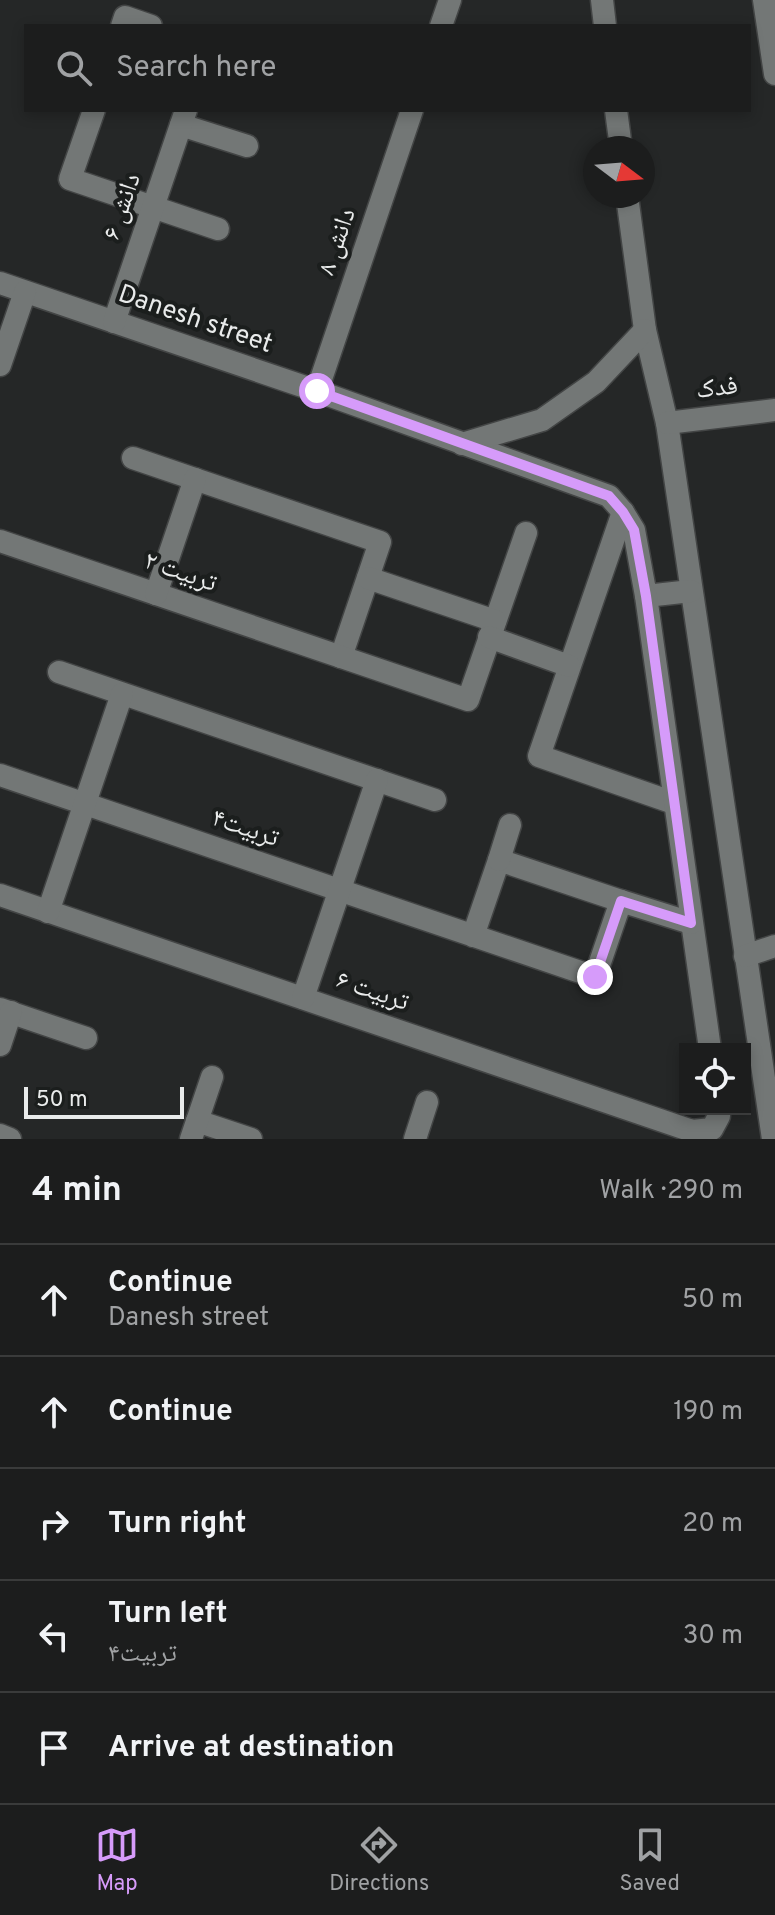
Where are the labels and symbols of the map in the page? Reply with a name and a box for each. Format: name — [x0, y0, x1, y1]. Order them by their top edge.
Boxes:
north arrow — [583, 136, 655, 208]
street label: دانش ۶ — [96, 169, 150, 245]
street label: دانش ۸ — [311, 204, 365, 280]
street label: Danesh street — [113, 278, 277, 362]
street label: فدک — [694, 370, 740, 408]
route start — [299, 373, 335, 409]
street label: تربیت ۲ — [139, 545, 221, 601]
street label: تربیت۴ — [207, 802, 283, 856]
route end — [577, 959, 613, 995]
street label: تربیت ۶ — [331, 964, 413, 1020]
scale bar — [24, 1083, 184, 1119]

